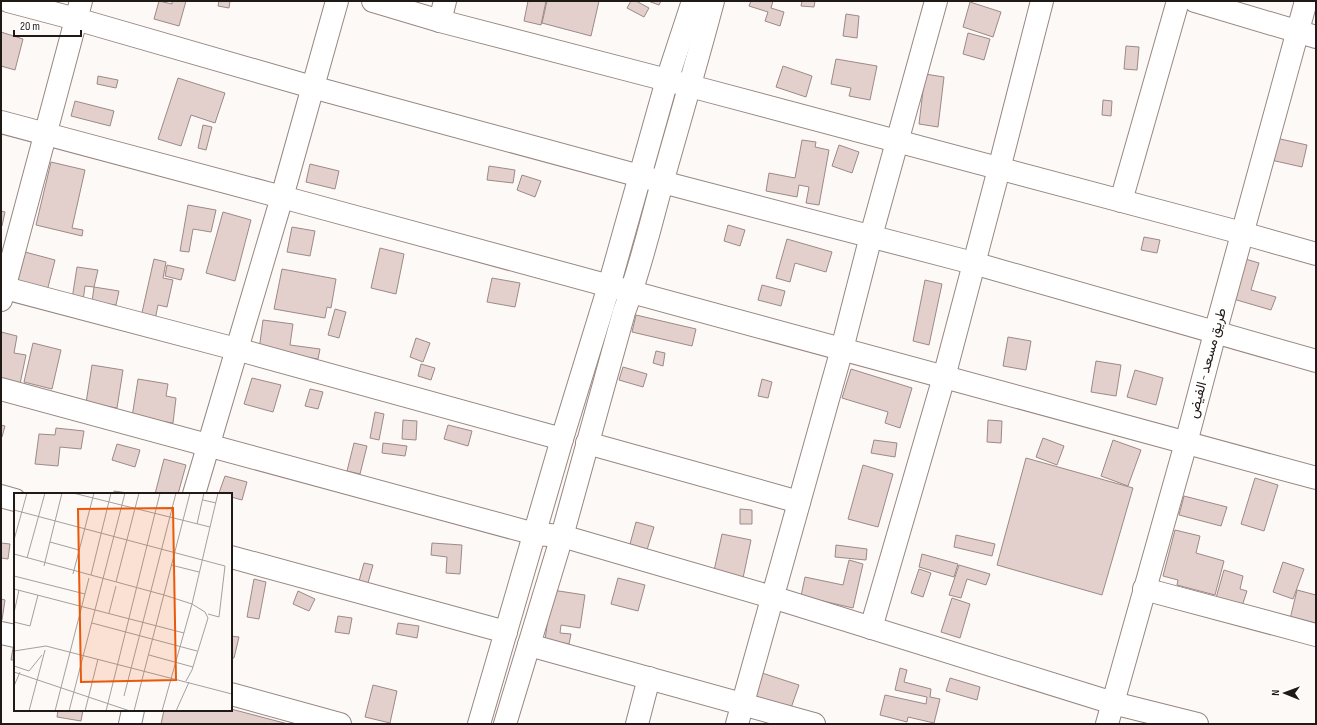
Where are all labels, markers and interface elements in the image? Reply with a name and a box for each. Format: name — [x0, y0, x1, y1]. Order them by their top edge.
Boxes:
scale bar — [14, 12, 81, 38]
text: 20 m — [20, 19, 40, 34]
street label: طريق مسعد - الفيض — [1184, 306, 1230, 420]
inset map — [14, 493, 232, 711]
north arrow — [1265, 673, 1305, 713]
text: N — [1269, 690, 1282, 696]

